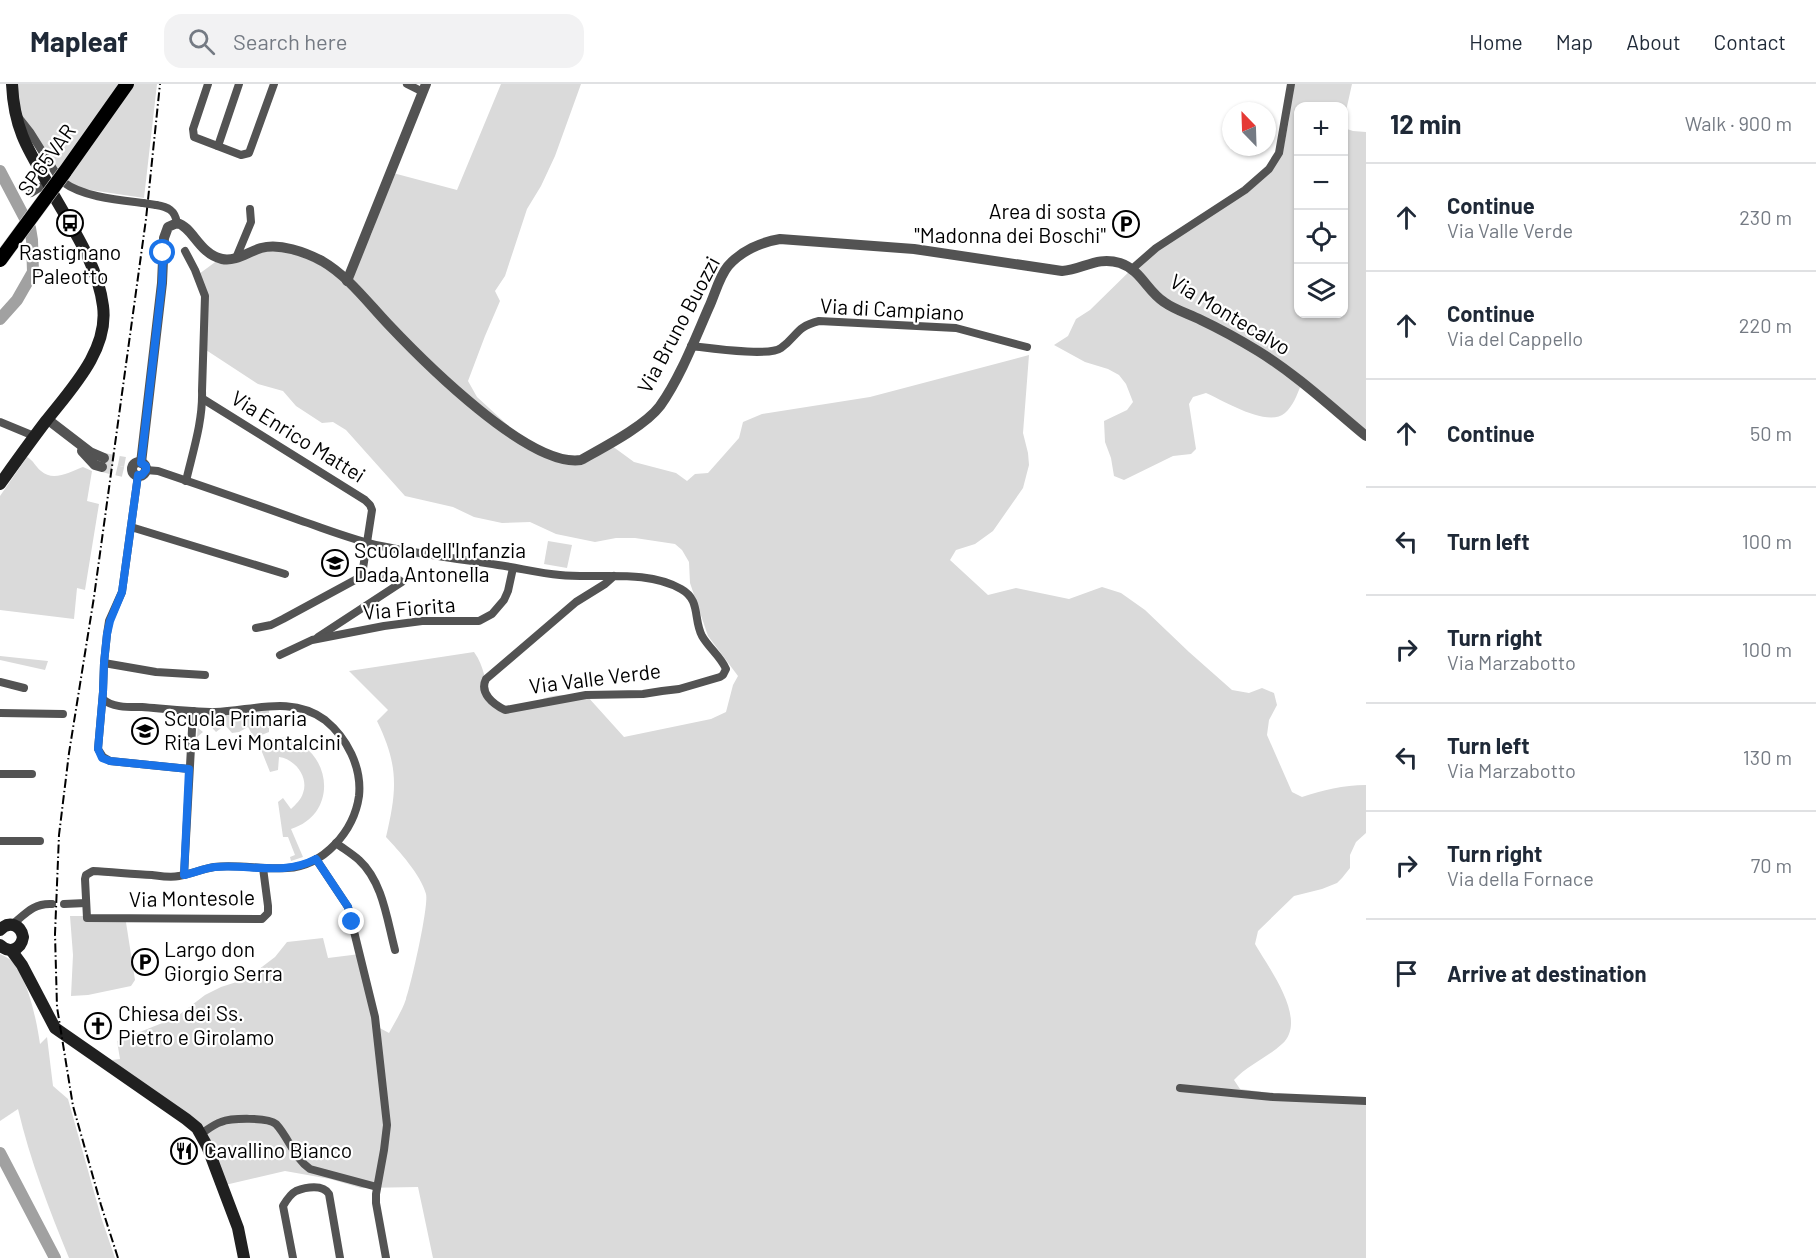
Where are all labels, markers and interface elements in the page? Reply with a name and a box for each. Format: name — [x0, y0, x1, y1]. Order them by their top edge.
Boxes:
search box — [164, 14, 584, 68]
text: Mapleaf — [30, 24, 128, 58]
icon: search — [185, 25, 218, 58]
text: Search here — [233, 28, 347, 54]
text: Home — [1469, 29, 1523, 54]
text: Map — [1556, 29, 1593, 54]
text: About — [1626, 29, 1681, 54]
text: Contact — [1714, 29, 1786, 54]
north arrow — [1222, 102, 1276, 156]
map controls — [1294, 102, 1348, 318]
button: + — [1294, 102, 1348, 156]
text: 12 min — [1390, 108, 1462, 139]
text: Walk · 900 m — [1685, 111, 1792, 135]
street label: SP65VAR — [11, 118, 80, 200]
button: − — [1294, 156, 1348, 210]
text: Continue — [1447, 192, 1535, 218]
place label: Area di sosta "Madonna dei Boschi" — [914, 198, 1106, 247]
icon: ahead — [1390, 201, 1423, 234]
text: 230 m — [1739, 205, 1792, 229]
bus stop icon: Rastignano Paleotto — [55, 208, 85, 238]
parking icon: Area di sosta "Madonna dei Boschi" — [1111, 209, 1141, 239]
button: locate — [1294, 210, 1348, 264]
text: Via Valle Verde — [1447, 218, 1573, 242]
place label: Rastignano Paleotto — [19, 239, 121, 288]
route start — [149, 239, 175, 265]
street label: Via Bruno Buozzi — [631, 252, 724, 397]
button: layers — [1294, 264, 1348, 318]
street label: Via Montecalvo — [1166, 268, 1296, 360]
street label: Via di Campiano — [819, 292, 965, 325]
text: Continue — [1447, 300, 1535, 326]
icon: ahead — [1390, 309, 1423, 342]
text: 220 m — [1739, 313, 1792, 337]
text: Via del Cappello — [1447, 326, 1583, 350]
street label: Via Enrico Mattei — [227, 384, 370, 487]
icon: ahead — [1390, 417, 1423, 450]
text: Continue — [1447, 420, 1535, 446]
text: 50 m — [1750, 421, 1792, 445]
icon: left — [1390, 525, 1423, 558]
text: Turn left — [1447, 528, 1530, 554]
text: 100 m — [1742, 529, 1792, 553]
place label: Scuola dell'Infanzia Dada Antonella — [354, 537, 526, 586]
school or university icon: Scuola dell'Infanzia Dada Antonella — [320, 548, 350, 578]
street label: Via Fiorita — [362, 591, 456, 624]
text: Turn right — [1447, 624, 1542, 650]
icon: right — [1390, 633, 1423, 666]
text: 100 m — [1742, 637, 1792, 661]
text: Via Marzabotto — [1447, 650, 1576, 674]
street label: Via Valle Verde — [528, 657, 662, 698]
place label: Scuola Primaria Rita Levi Montalcini — [164, 705, 341, 754]
school or university icon: Scuola Primaria Rita Levi Montalcini — [130, 716, 160, 746]
text: Turn left — [1447, 732, 1530, 758]
icon: left — [1390, 741, 1423, 774]
text: 130 m — [1743, 745, 1792, 769]
text: Via Marzabotto — [1447, 758, 1576, 782]
text: Turn right — [1447, 840, 1542, 866]
icon: right — [1390, 849, 1423, 882]
text: 70 m — [1751, 853, 1792, 877]
text: Via della Fornace — [1447, 866, 1594, 890]
street label: Via Montesole — [129, 884, 255, 911]
route end — [338, 908, 364, 934]
place label: Largo don Giorgio Serra — [164, 936, 283, 985]
parking icon: Largo don Giorgio Serra — [130, 947, 160, 977]
icon: arrive — [1390, 957, 1423, 990]
text: Arrive at destination — [1447, 960, 1646, 986]
place label: Chiesa dei Ss. Pietro e Girolamo — [118, 1000, 275, 1049]
church icon: Chiesa dei Ss. Pietro e Girolamo — [83, 1011, 113, 1041]
restaurant icon: Cavallino Bianco — [169, 1136, 199, 1166]
place label: Cavallino Bianco — [204, 1137, 352, 1162]

